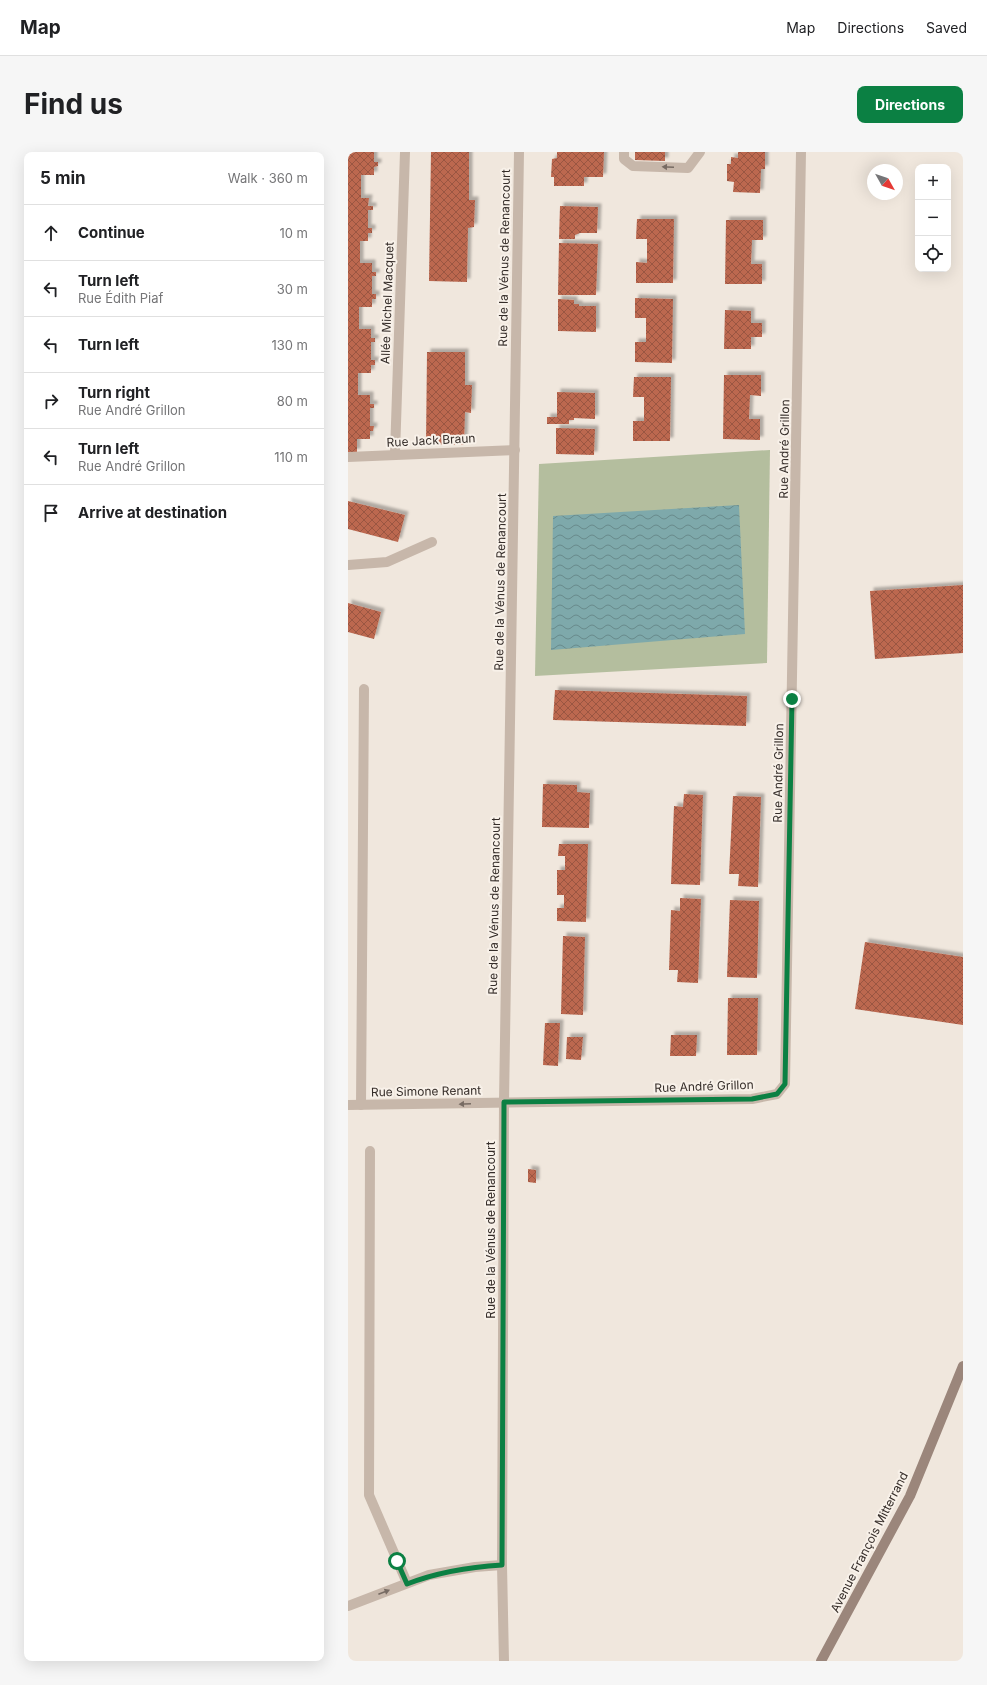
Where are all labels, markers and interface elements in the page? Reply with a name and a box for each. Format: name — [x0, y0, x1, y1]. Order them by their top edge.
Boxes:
text: Map — [20, 16, 61, 39]
text: Map — [786, 19, 815, 36]
text: Directions — [837, 19, 904, 36]
text: Saved — [926, 19, 967, 36]
button: Directions — [857, 86, 963, 123]
text: Find us — [24, 87, 123, 121]
one-way arrow — [661, 164, 674, 170]
north arrow — [867, 164, 903, 200]
map controls — [915, 164, 951, 272]
button: + — [915, 164, 951, 200]
text: 5 min — [40, 168, 86, 188]
street label: Rue de la Vénus de Renancourt — [495, 169, 513, 347]
text: Walk · 360 m — [228, 170, 308, 186]
button: − — [915, 200, 951, 236]
icon: ahead — [40, 222, 62, 244]
text: Continue — [78, 223, 145, 242]
text: 10 m — [279, 225, 308, 241]
button: locate — [915, 236, 951, 272]
street label: Allée Michel Macquet — [377, 242, 397, 364]
text: Turn left — [78, 271, 139, 290]
icon: left — [40, 278, 62, 300]
text: 30 m — [277, 281, 308, 297]
text: Rue Édith Piaf — [78, 290, 163, 306]
icon: left — [40, 334, 62, 356]
text: Turn left — [78, 335, 139, 354]
text: 130 m — [271, 337, 308, 353]
text: Turn right — [78, 383, 150, 402]
icon: right — [40, 390, 62, 412]
text: 80 m — [277, 393, 308, 409]
street label: Rue André Grillon — [776, 399, 792, 499]
text: Rue André Grillon — [78, 402, 186, 418]
street label: Rue Jack Braun — [386, 430, 476, 450]
text: Turn left — [78, 439, 139, 458]
icon: left — [40, 446, 62, 468]
text: 110 m — [274, 449, 308, 465]
text: Rue André Grillon — [78, 458, 186, 474]
street label: Rue de la Vénus de Renancourt — [491, 493, 509, 671]
icon: arrive — [40, 502, 62, 524]
text: Arrive at destination — [78, 503, 227, 522]
route end — [783, 690, 801, 708]
street label: Rue André Grillon — [770, 723, 786, 823]
street label: Rue de la Vénus de Renancourt — [485, 817, 503, 995]
street label: Rue André Grillon — [654, 1077, 754, 1095]
street label: Rue Simone Renant — [371, 1083, 481, 1099]
one-way arrow — [458, 1101, 471, 1107]
street label: Rue de la Vénus de Renancourt — [483, 1141, 498, 1319]
street label: Avenue François Mitterrand — [827, 1469, 911, 1615]
route start — [388, 1552, 406, 1570]
one-way arrow — [379, 1589, 391, 1595]

